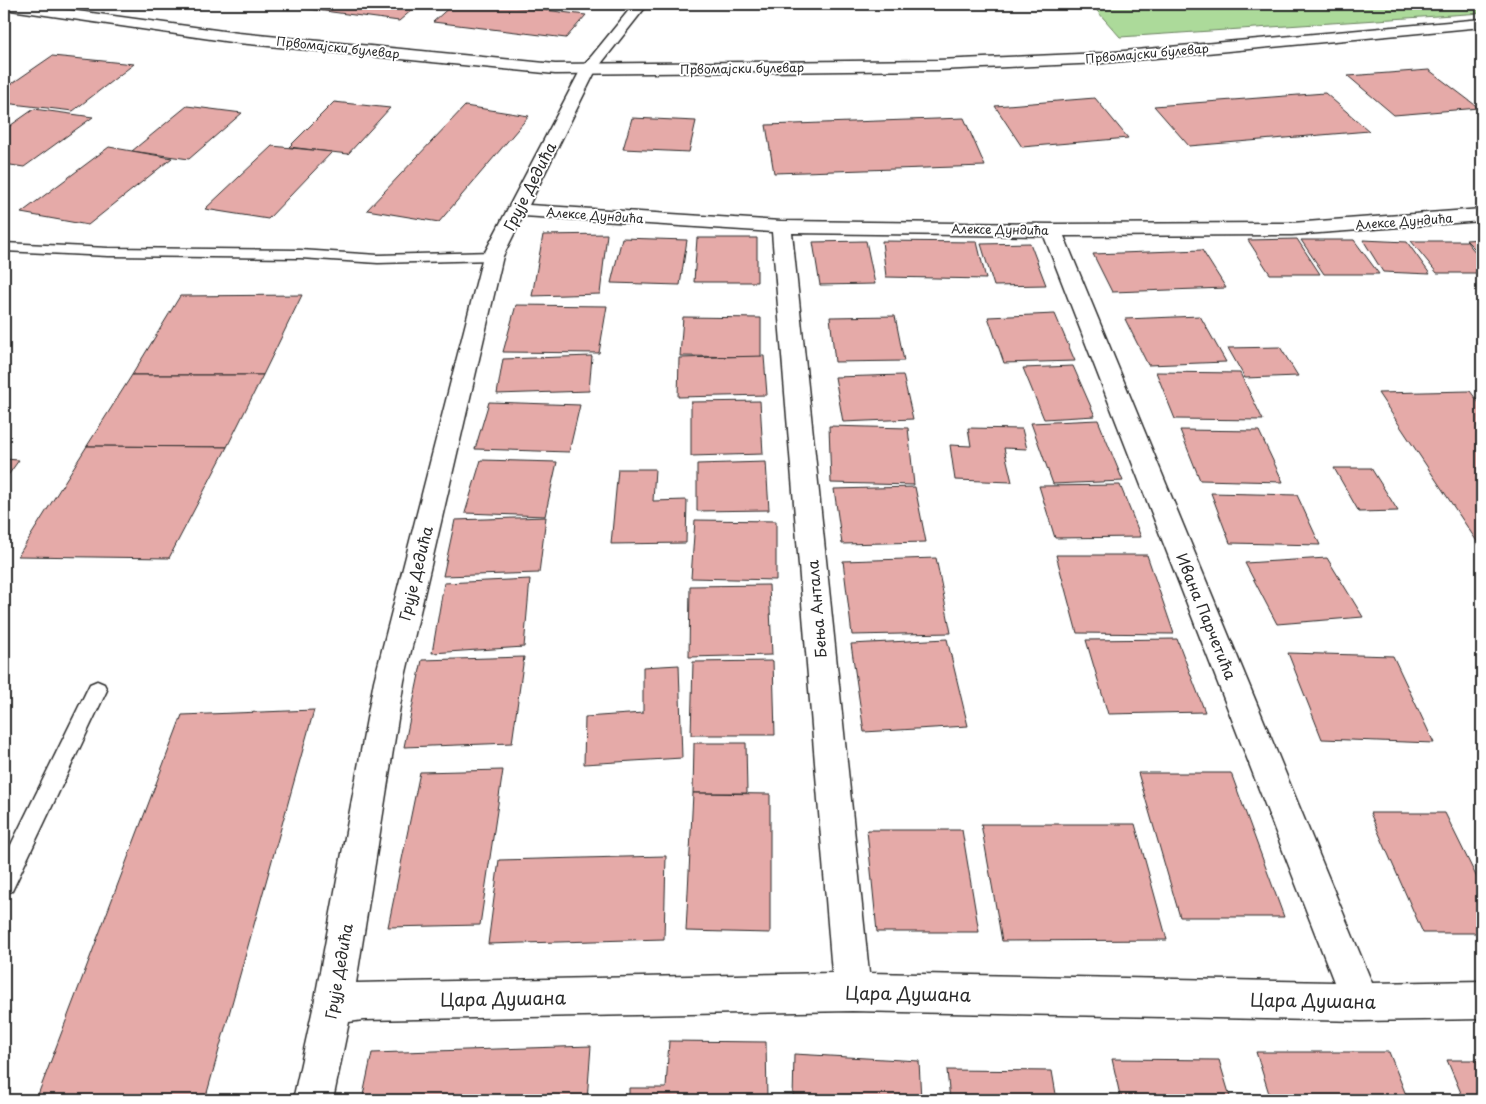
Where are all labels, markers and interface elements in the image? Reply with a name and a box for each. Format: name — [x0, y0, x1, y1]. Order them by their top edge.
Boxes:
street label: Првомајски булевар — [275, 32, 401, 62]
street label: Првомајски булевар — [1085, 39, 1209, 67]
street label: Првомајски булевар — [680, 58, 804, 78]
street label: Грује Дедића — [497, 137, 561, 234]
street label: Алексе Дундића — [546, 203, 645, 227]
street label: Алексе Дундића — [1355, 209, 1454, 233]
street label: Алексе Дундића — [951, 219, 1049, 239]
street label: Грује Дедића — [392, 523, 438, 623]
street label: Ивана Парчетића — [1171, 549, 1243, 683]
street label: Бења Антала — [800, 559, 832, 659]
street label: Грује Дедића — [318, 921, 358, 1021]
street label: Цара Душана — [845, 978, 972, 1008]
street label: Цара Душана — [440, 983, 567, 1013]
street label: Цара Душана — [1250, 985, 1377, 1015]

